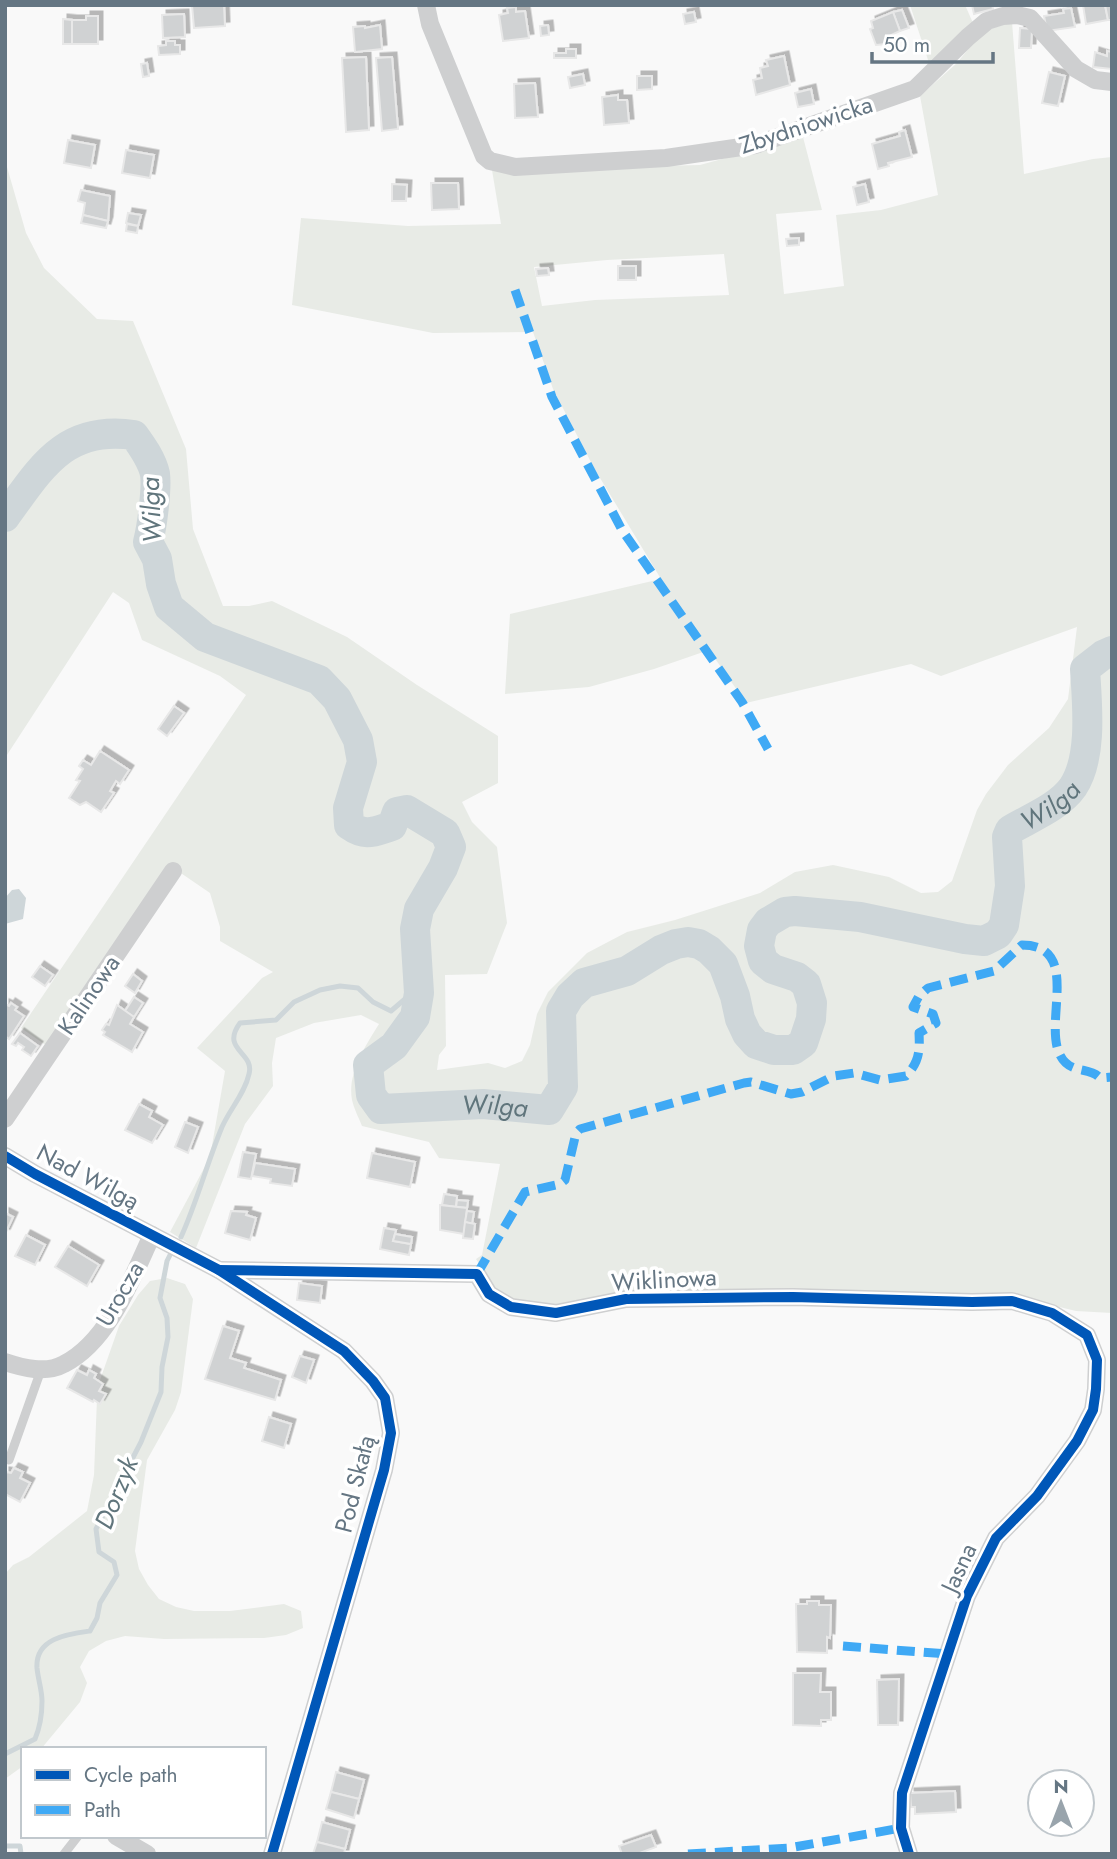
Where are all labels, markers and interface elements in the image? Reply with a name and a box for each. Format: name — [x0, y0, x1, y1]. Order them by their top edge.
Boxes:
scale bar — [872, 21, 993, 65]
text: 50 m — [883, 30, 930, 60]
street label: Zbydniowicka — [735, 87, 877, 163]
water label: Wilga — [131, 476, 171, 544]
water label: Wilga — [1013, 772, 1090, 840]
street label: Kalinowa — [49, 948, 128, 1042]
water label: Wilga — [461, 1085, 530, 1127]
street label: Nad Wilgą — [31, 1135, 146, 1218]
street label: Urocza — [87, 1255, 152, 1333]
street label: Wiklinowa — [610, 1259, 718, 1300]
street label: Pod Skałą — [326, 1431, 384, 1536]
water label: Dorzyk — [84, 1450, 148, 1535]
street label: Jasna — [931, 1537, 985, 1601]
legend — [21, 1747, 266, 1838]
text: Cycle path — [84, 1760, 177, 1790]
north arrow — [1026, 1768, 1096, 1838]
text: N — [1053, 1773, 1069, 1800]
text: Path — [84, 1795, 121, 1825]

